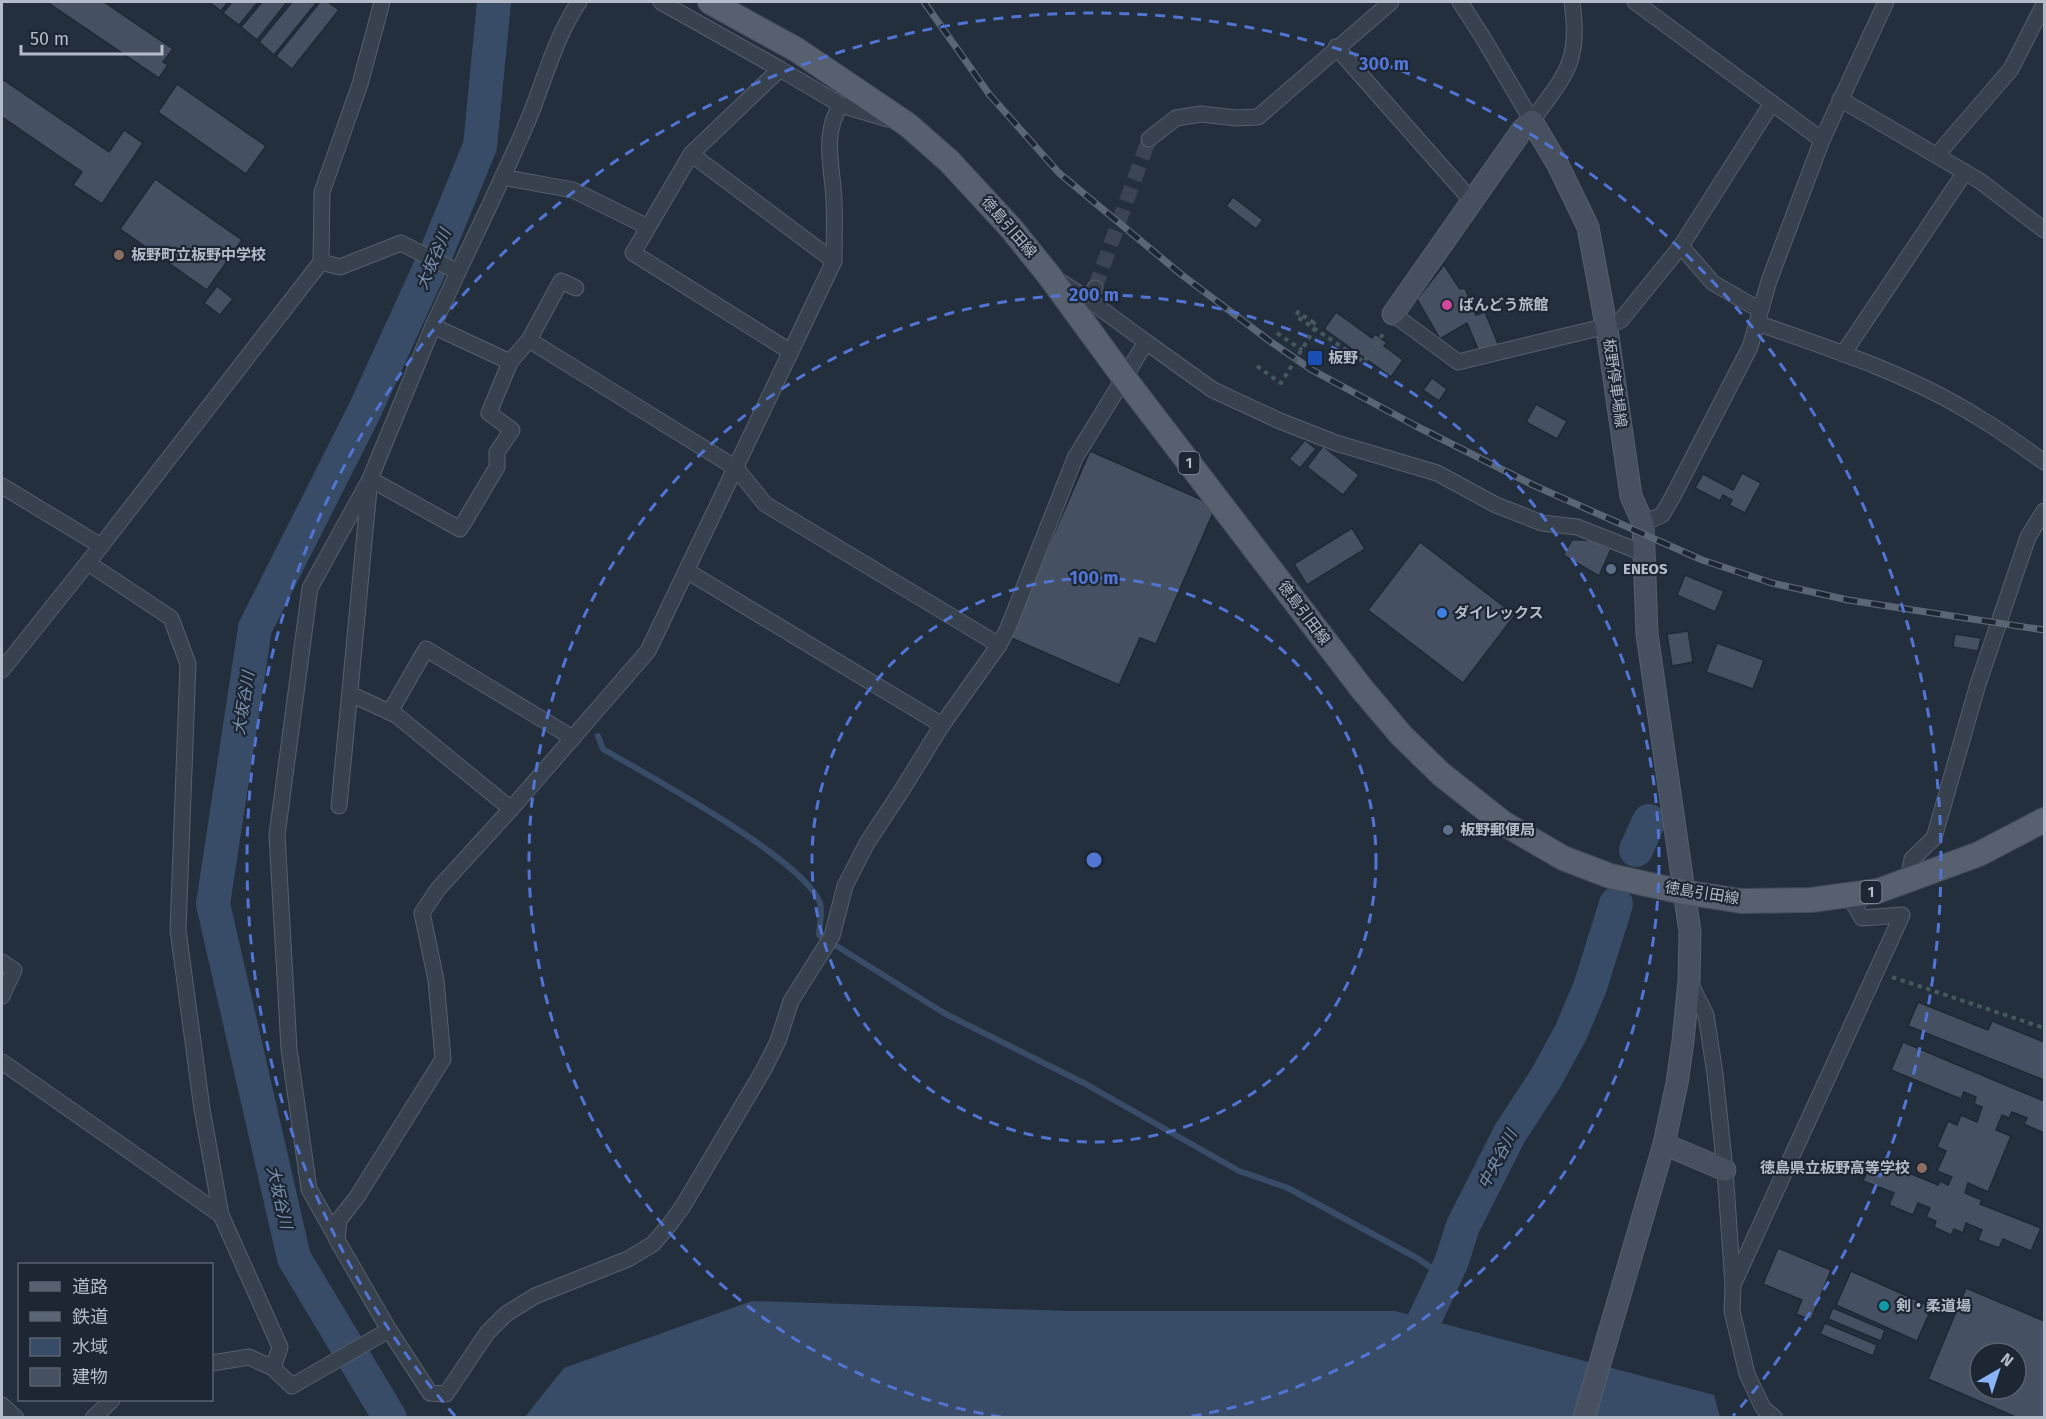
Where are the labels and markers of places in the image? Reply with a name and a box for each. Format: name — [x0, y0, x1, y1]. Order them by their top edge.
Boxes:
place label: 板野町立板野中学校 — [131, 246, 266, 264]
marker: 板野町立板野中学校 — [112, 248, 126, 262]
place label: ばんどう旅館 — [1459, 296, 1549, 314]
marker: ばんどう旅館 — [1440, 298, 1454, 312]
marker: 板野 — [1306, 349, 1324, 367]
place label: 板野 — [1328, 349, 1358, 367]
place label: ENEOS — [1623, 560, 1668, 578]
marker: ENEOS — [1604, 562, 1618, 576]
place label: ダイレックス — [1454, 604, 1544, 622]
marker: ダイレックス — [1435, 606, 1449, 620]
place label: 板野郵便局 — [1460, 821, 1535, 839]
marker: 板野郵便局 — [1441, 823, 1455, 837]
centre of rings — [1084, 850, 1104, 870]
place label: 徳島県立板野高等学校 — [1760, 1159, 1910, 1177]
marker: 徳島県立板野高等学校 — [1915, 1161, 1929, 1175]
place label: 剣・柔道場 — [1896, 1297, 1971, 1315]
marker: 剣・柔道場 — [1877, 1299, 1891, 1313]

